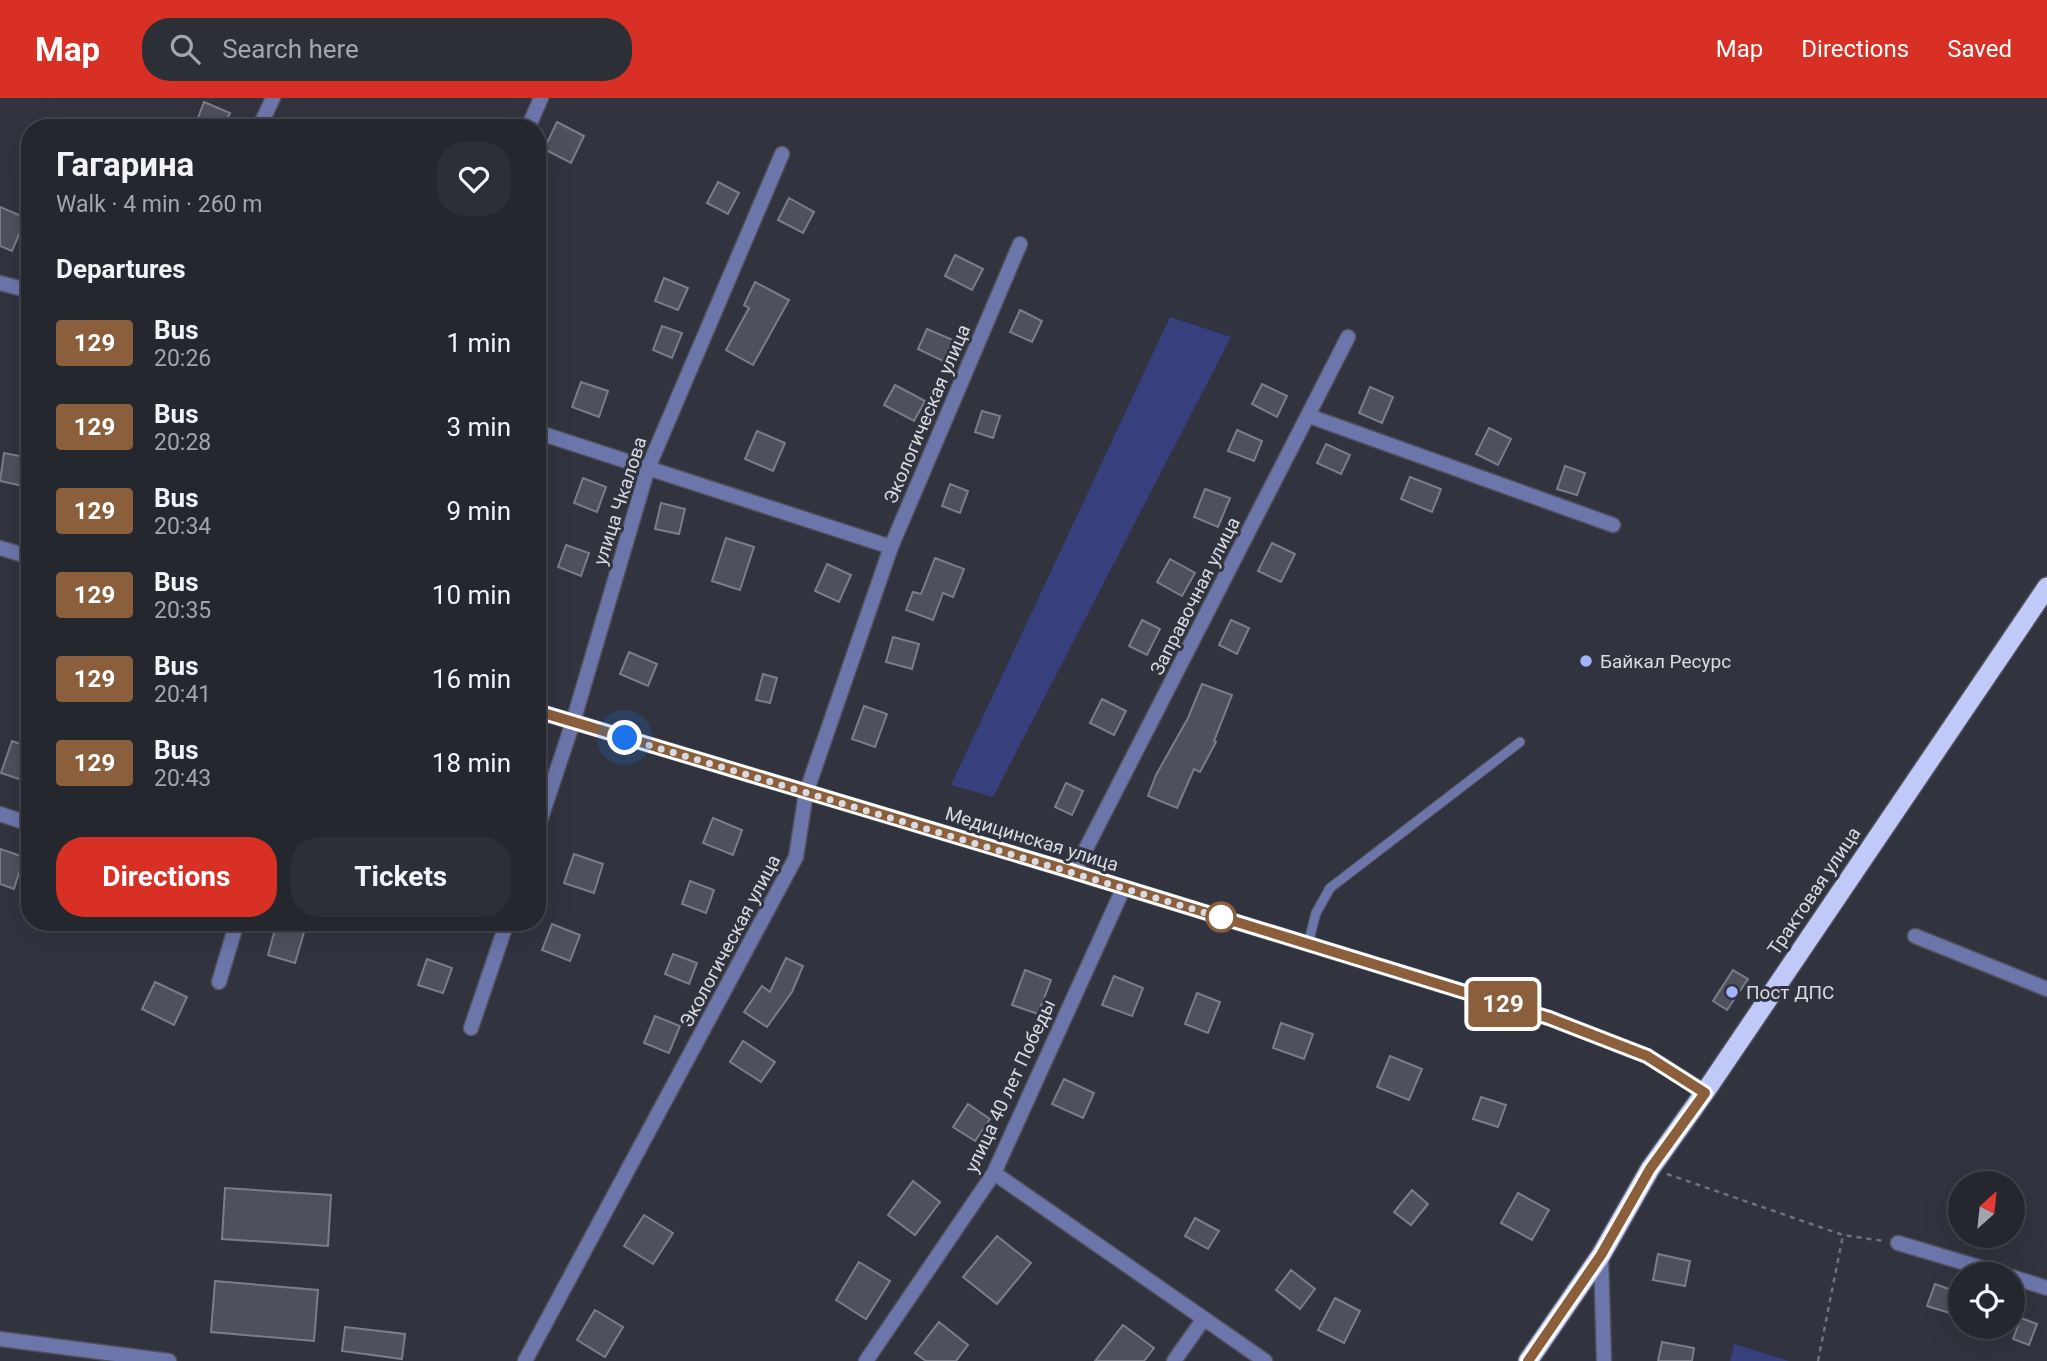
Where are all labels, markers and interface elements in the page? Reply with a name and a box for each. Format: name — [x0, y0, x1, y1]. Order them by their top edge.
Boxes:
search box — [142, 18, 632, 81]
text: Map — [35, 30, 100, 69]
icon: search — [166, 30, 204, 68]
text: Search here — [222, 34, 359, 64]
text: Map — [1716, 35, 1763, 63]
text: Directions — [1801, 35, 1909, 63]
text: Saved — [1947, 35, 2012, 63]
button: heart — [437, 142, 511, 216]
text: Гагарина — [56, 145, 194, 184]
text: Walk · 4 min · 260 m — [56, 191, 262, 218]
text: Departures — [56, 254, 186, 284]
text: Bus — [154, 315, 199, 345]
street label: Экологическая улица — [879, 321, 975, 507]
text: 1 min — [446, 328, 511, 358]
text: 129 — [74, 329, 115, 357]
text: 20:26 — [154, 345, 211, 372]
text: Bus — [154, 399, 199, 429]
text: 3 min — [446, 412, 511, 442]
text: 129 — [74, 413, 115, 441]
text: 20:28 — [154, 429, 211, 456]
street label: улица Чкалова — [588, 434, 652, 568]
text: Bus — [154, 483, 199, 513]
text: 9 min — [446, 496, 511, 526]
text: 129 — [74, 497, 115, 525]
text: 20:34 — [154, 513, 211, 540]
street label: Заправочная улица — [1145, 513, 1245, 679]
text: Bus — [154, 567, 199, 597]
text: 10 min — [432, 580, 511, 610]
text: 129 — [74, 581, 115, 609]
text: 20:35 — [154, 597, 211, 624]
place label: Байкал Ресурс — [1600, 650, 1731, 673]
text: Bus — [154, 651, 199, 681]
marker: Байкал Ресурс — [1578, 653, 1594, 669]
text: 16 min — [432, 664, 511, 694]
text: 129 — [74, 665, 115, 693]
text: 20:41 — [154, 681, 211, 708]
your location — [607, 720, 642, 755]
text: Bus — [154, 735, 199, 765]
text: 18 min — [432, 748, 511, 778]
text: 129 — [74, 749, 115, 777]
text: 20:43 — [154, 765, 211, 792]
street label: Медицинская улица — [943, 802, 1121, 876]
street label: Трактовая улица — [1763, 823, 1865, 959]
button: Directions — [56, 837, 277, 917]
button: Tickets — [291, 837, 511, 917]
street label: Экологическая улица — [675, 851, 785, 1031]
unlabelled marker — [1206, 902, 1236, 932]
line badge: 129 — [1463, 981, 1543, 1027]
place label: Пост ДПС — [1746, 981, 1834, 1004]
marker: Пост ДПС — [1724, 984, 1740, 1000]
text: 129 — [1482, 990, 1524, 1018]
street label: улица 40 лет Победы — [960, 996, 1060, 1176]
north arrow — [1948, 1171, 2025, 1248]
map controls — [1948, 1171, 2025, 1339]
button: locate — [1948, 1262, 2025, 1339]

